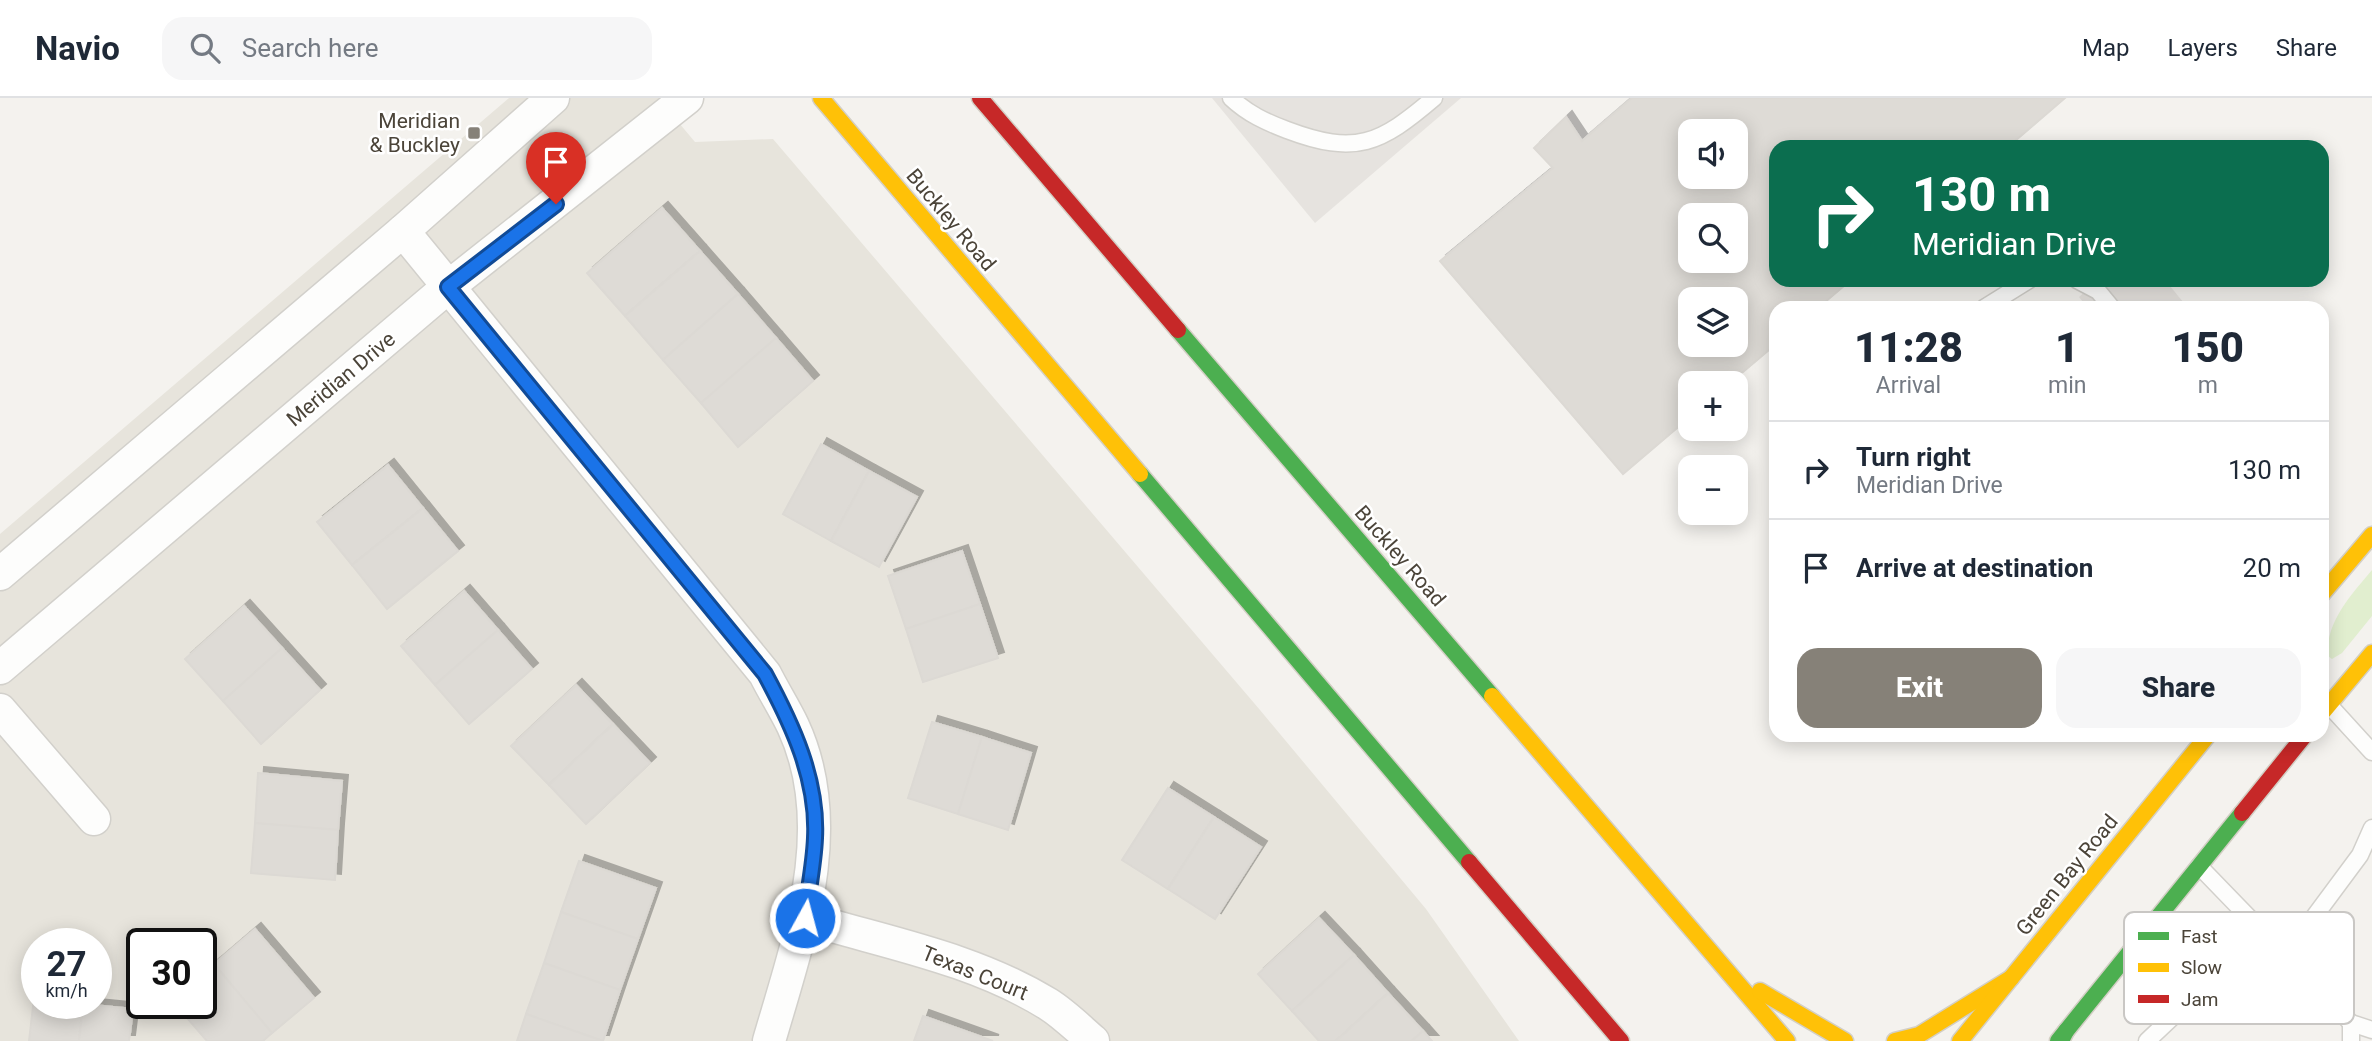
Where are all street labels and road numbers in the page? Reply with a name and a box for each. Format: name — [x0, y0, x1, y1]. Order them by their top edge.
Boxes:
street label: Buckley Road — [901, 164, 1001, 276]
street label: Meridian Drive — [282, 327, 400, 431]
street label: Buckley Road — [1350, 501, 1450, 611]
street label: Green Bay Road — [2011, 810, 2123, 940]
street label: Texas Court — [918, 941, 1032, 1005]

